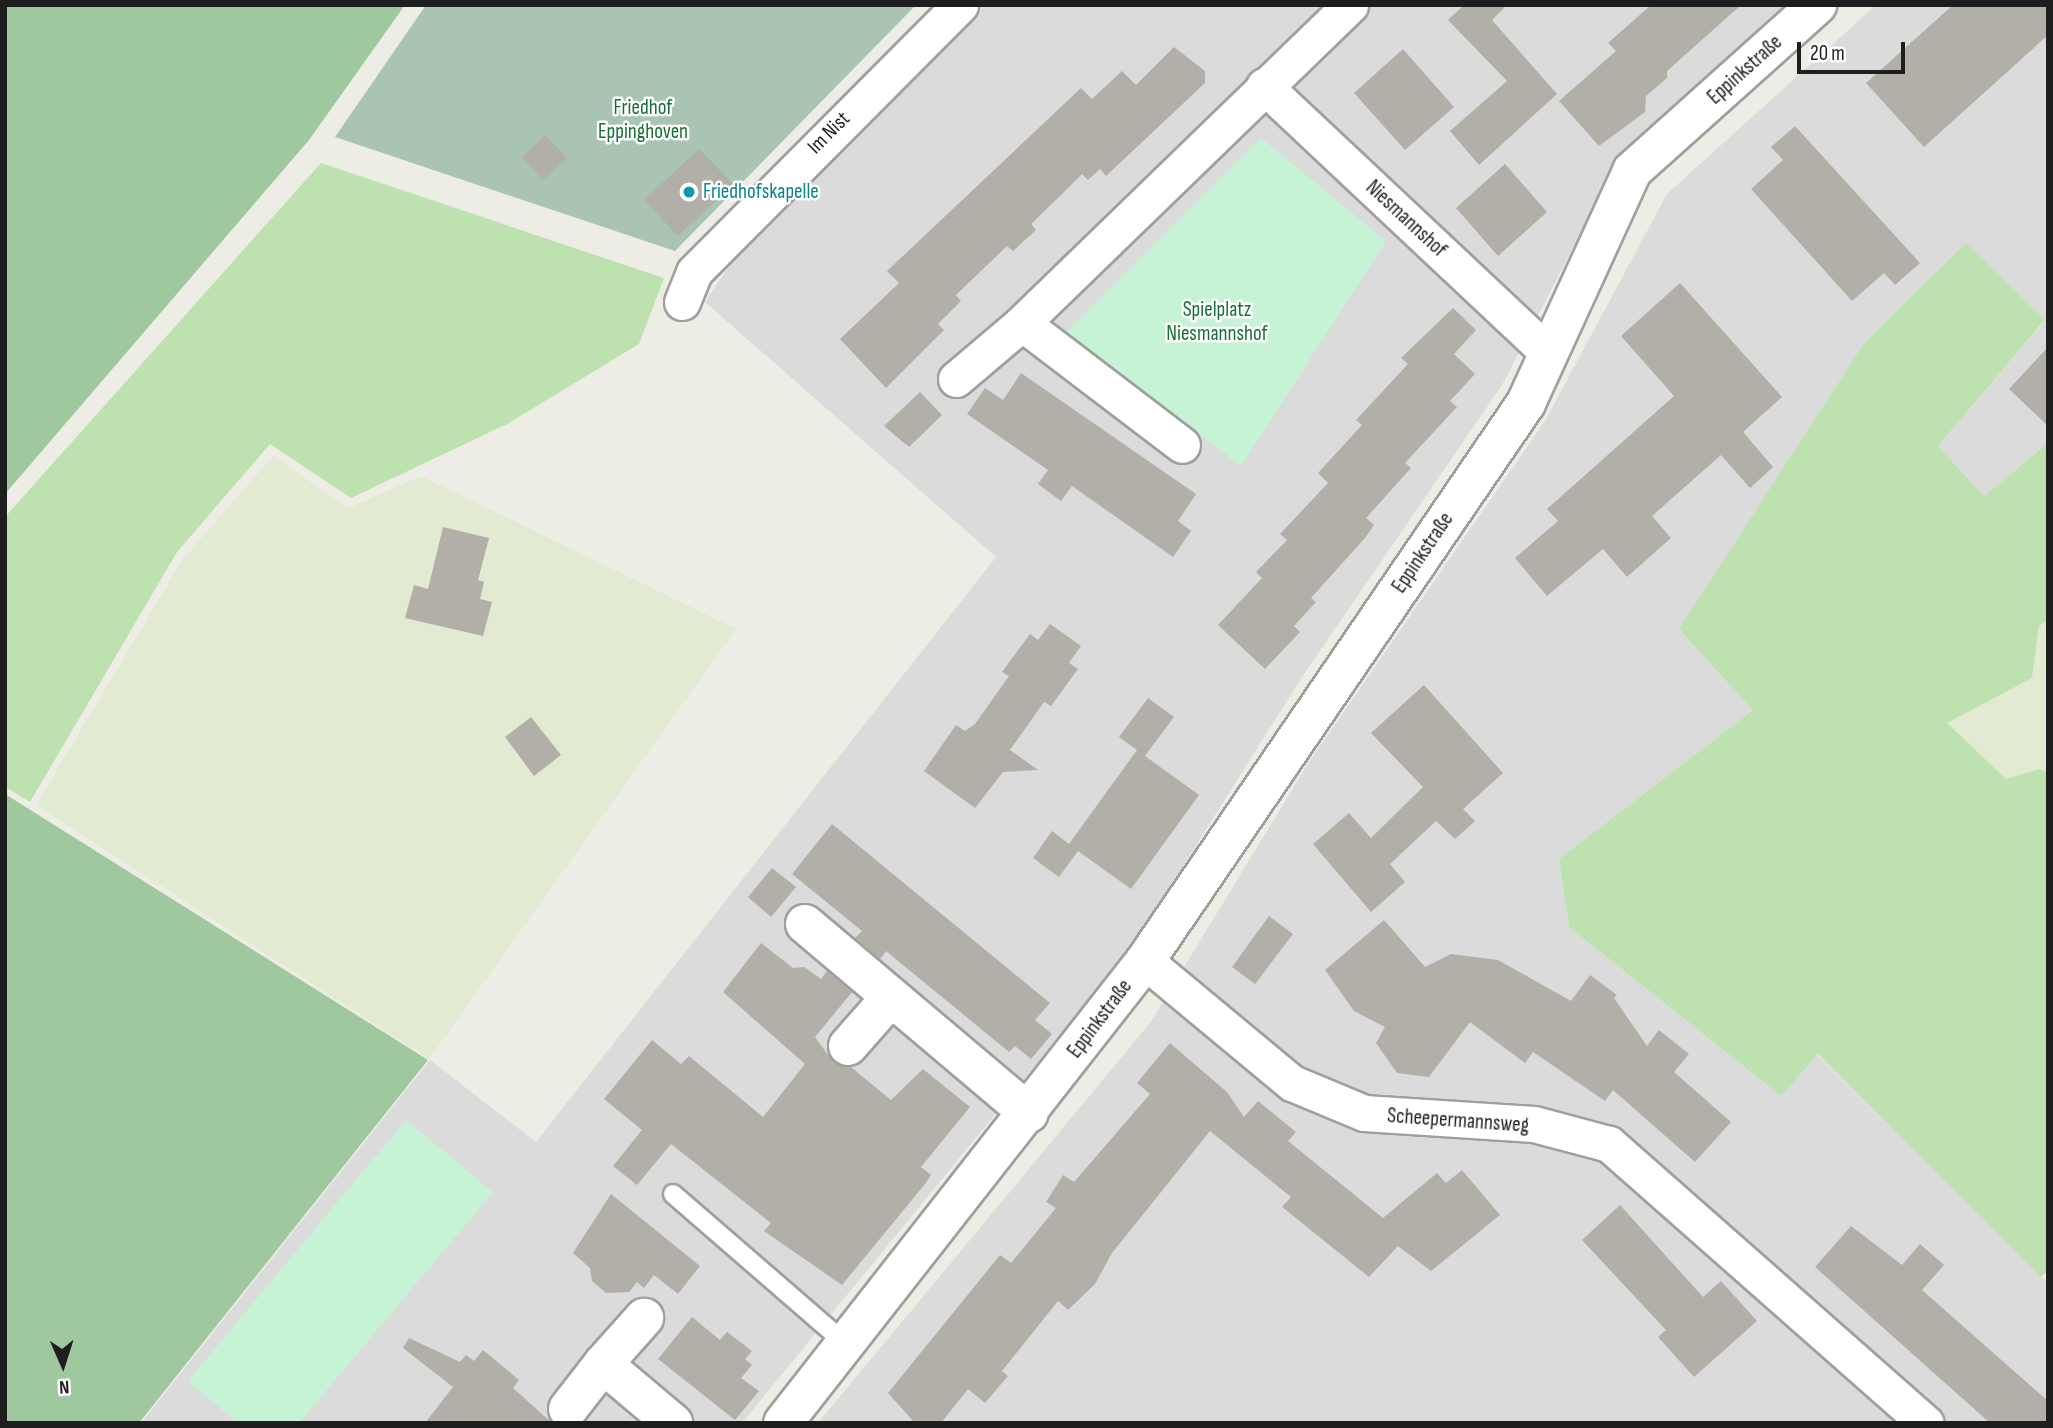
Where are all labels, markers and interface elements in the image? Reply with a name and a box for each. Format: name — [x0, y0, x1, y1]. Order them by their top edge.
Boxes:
scale bar — [1801, 28, 1910, 72]
street label: Eppinkstraße — [1703, 30, 1787, 110]
text: 20 m — [1810, 41, 1845, 66]
park label: Friedhof Eppinghoven — [598, 95, 688, 145]
street label: Im Nist — [803, 107, 855, 159]
street label: Niesmannshof — [1360, 175, 1452, 263]
place label: Friedhofskapelle — [703, 179, 819, 205]
marker: Friedhofskapelle — [681, 184, 697, 200]
park label: Spielplatz Niesmannshof — [1166, 297, 1268, 347]
street label: Eppinkstraße — [1387, 508, 1459, 598]
street label: Eppinkstraße — [1062, 975, 1138, 1063]
street label: Scheepermannsweg — [1386, 1103, 1530, 1139]
north arrow — [28, 1330, 98, 1400]
text: N — [58, 1375, 70, 1398]

